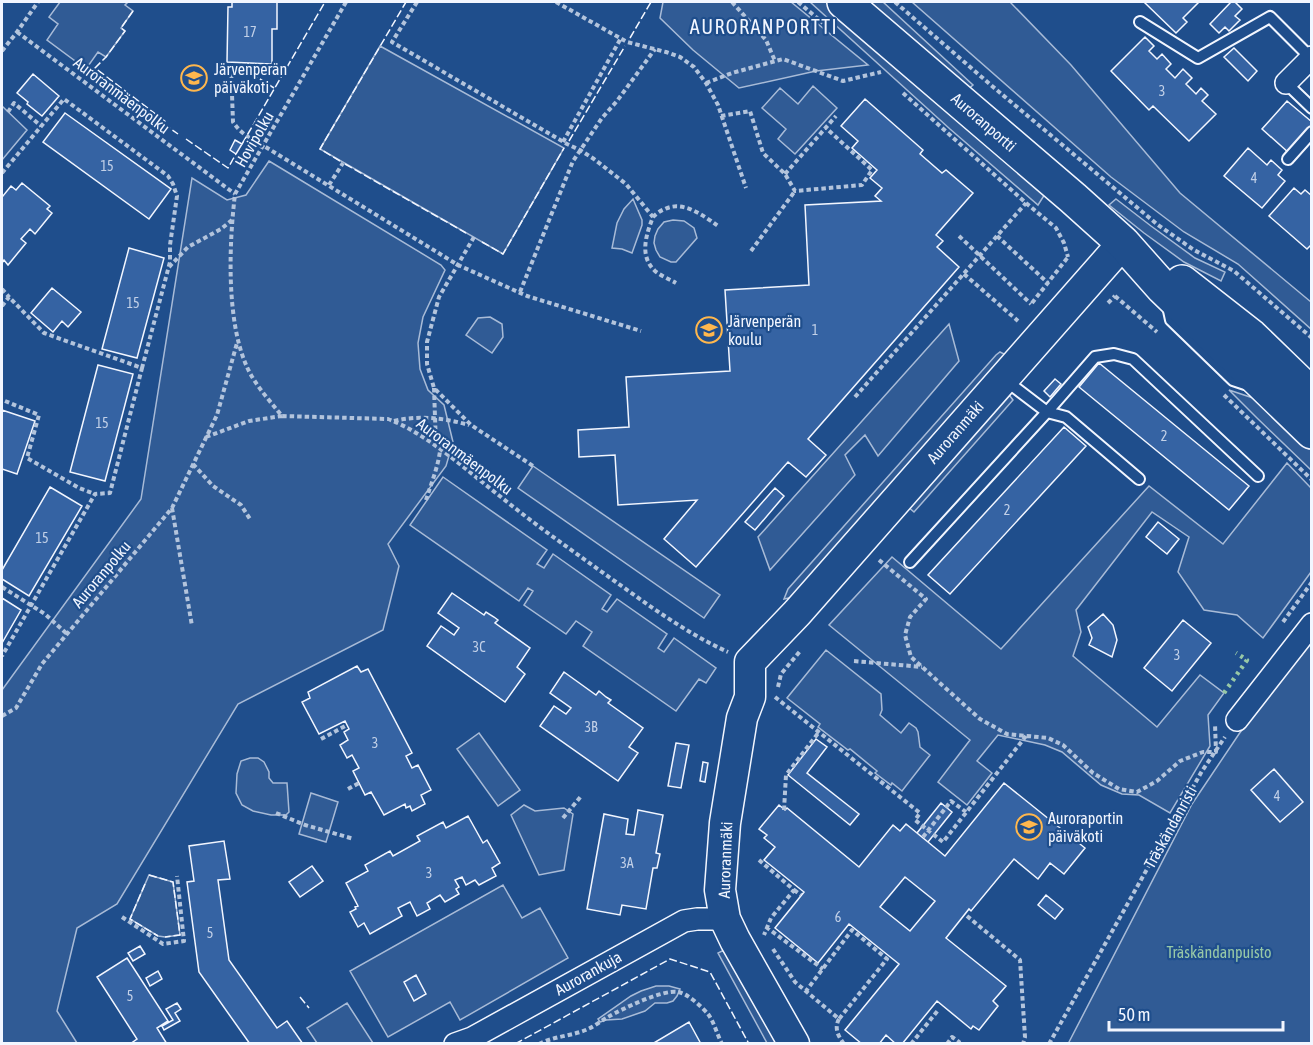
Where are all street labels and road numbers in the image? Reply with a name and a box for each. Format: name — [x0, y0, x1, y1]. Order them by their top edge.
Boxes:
street label: Auroranmäenpolku — [70, 53, 174, 138]
street label: Auroranportti — [947, 89, 1020, 156]
street label: Hovipolku — [231, 108, 278, 170]
street label: Auroranmäki — [923, 397, 987, 467]
street label: Auroranmäenpolku — [413, 414, 517, 499]
street label: Auroranpolku — [68, 537, 135, 612]
street label: Träskändanristi — [1140, 783, 1200, 871]
street label: Auroranmäki — [715, 821, 735, 899]
street label: Aurorankuja — [552, 947, 625, 1000]

